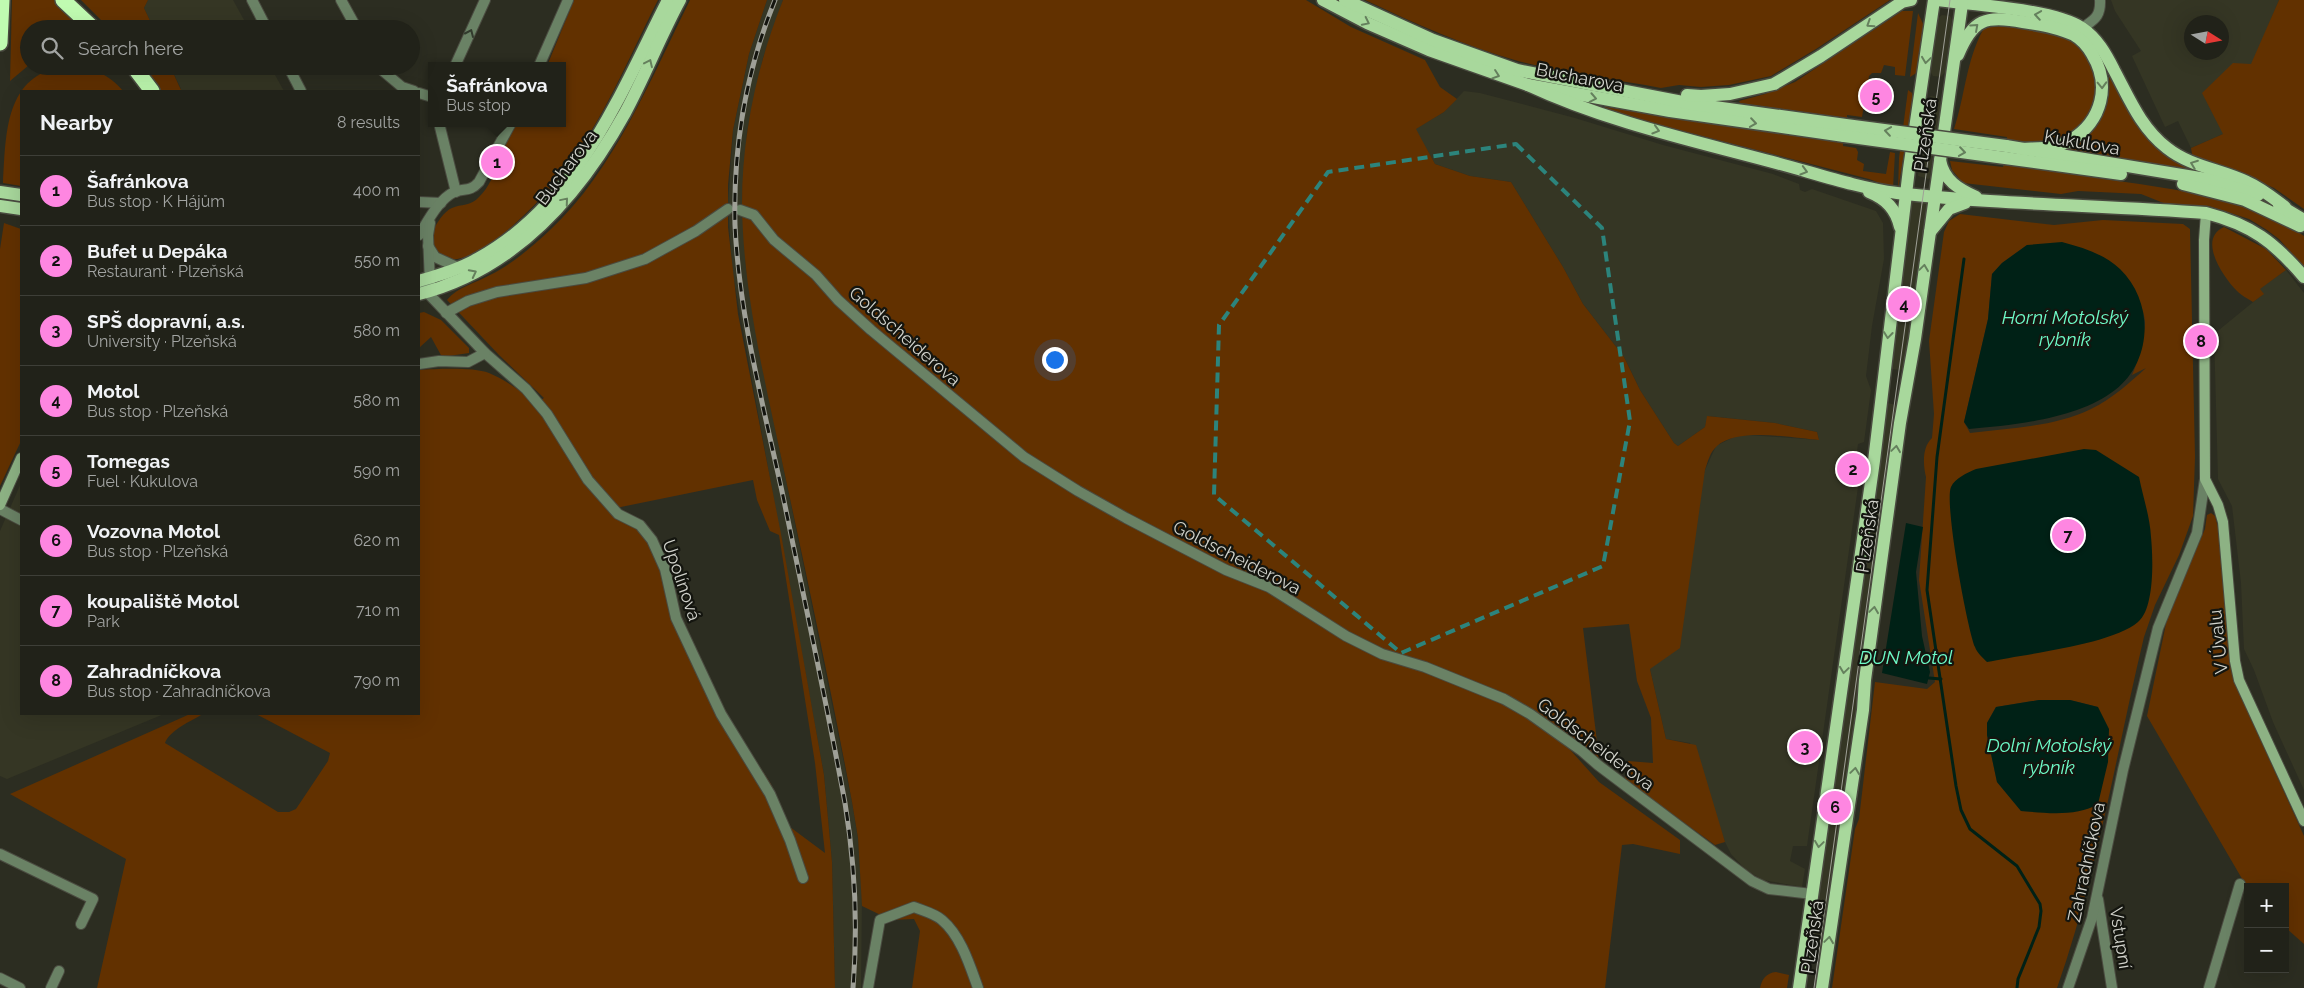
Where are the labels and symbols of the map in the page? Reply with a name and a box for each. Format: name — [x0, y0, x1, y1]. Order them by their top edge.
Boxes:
one-way arrow — [2034, 10, 2043, 20]
north arrow — [2184, 15, 2229, 60]
one-way arrow — [1361, 16, 1370, 27]
one-way arrow — [1866, 18, 1875, 28]
one-way arrow — [1970, 24, 1979, 33]
one-way arrow — [463, 29, 474, 38]
one-way arrow — [1921, 56, 1932, 64]
street label: Bucharova — [1535, 58, 1625, 96]
one-way arrow — [643, 59, 653, 68]
one-way arrow — [1491, 69, 1499, 79]
pin: 5 — [1860, 77, 1892, 115]
one-way arrow — [2096, 81, 2107, 89]
one-way arrow — [1588, 92, 1597, 103]
street label: Plzeňská — [1909, 97, 1941, 173]
one-way arrow — [1750, 117, 1758, 128]
one-way arrow — [1652, 124, 1660, 134]
street label: Bucharova — [531, 125, 601, 209]
street label: Kukulova — [2042, 125, 2122, 159]
one-way arrow — [1884, 126, 1892, 137]
pin: 1 — [481, 143, 513, 181]
one-way arrow — [1958, 146, 1966, 157]
one-way arrow — [2191, 159, 2199, 169]
one-way arrow — [1800, 165, 1808, 175]
one-way arrow — [559, 198, 568, 207]
one-way arrow — [1918, 264, 1929, 272]
one-way arrow — [468, 269, 477, 279]
street label: Goldscheiderova — [845, 282, 965, 390]
pin: 4 — [1888, 285, 1920, 323]
water label: Horní Motolský rybník — [2002, 306, 2129, 350]
pin: 8 — [2185, 322, 2217, 360]
one-way arrow — [1883, 331, 1894, 339]
your location — [1042, 347, 1068, 373]
one-way arrow — [1890, 445, 1901, 453]
pin: 2 — [1837, 450, 1869, 488]
street label: Plzeňská — [1851, 498, 1883, 574]
street label: Goldscheiderova — [1170, 516, 1304, 598]
pin: 7 — [2052, 516, 2084, 554]
street label: Upolínová — [658, 537, 706, 623]
one-way arrow — [1868, 606, 1879, 614]
street label: V Úvalu — [2203, 609, 2232, 675]
water label: DUN Motol — [1859, 646, 1953, 668]
one-way arrow — [1839, 666, 1850, 674]
street label: Goldscheiderova — [1534, 693, 1658, 795]
pin: 3 — [1789, 728, 1821, 766]
water label: Dolní Motolský rybník — [1987, 734, 2112, 778]
one-way arrow — [1849, 767, 1859, 776]
pin: 6 — [1819, 788, 1851, 826]
street label: Zahradníčkova — [2063, 800, 2109, 924]
one-way arrow — [1814, 840, 1824, 849]
street label: Plzeňská — [1796, 899, 1828, 975]
street label: Vstupní — [2106, 906, 2136, 970]
one-way arrow — [1823, 935, 1834, 943]

